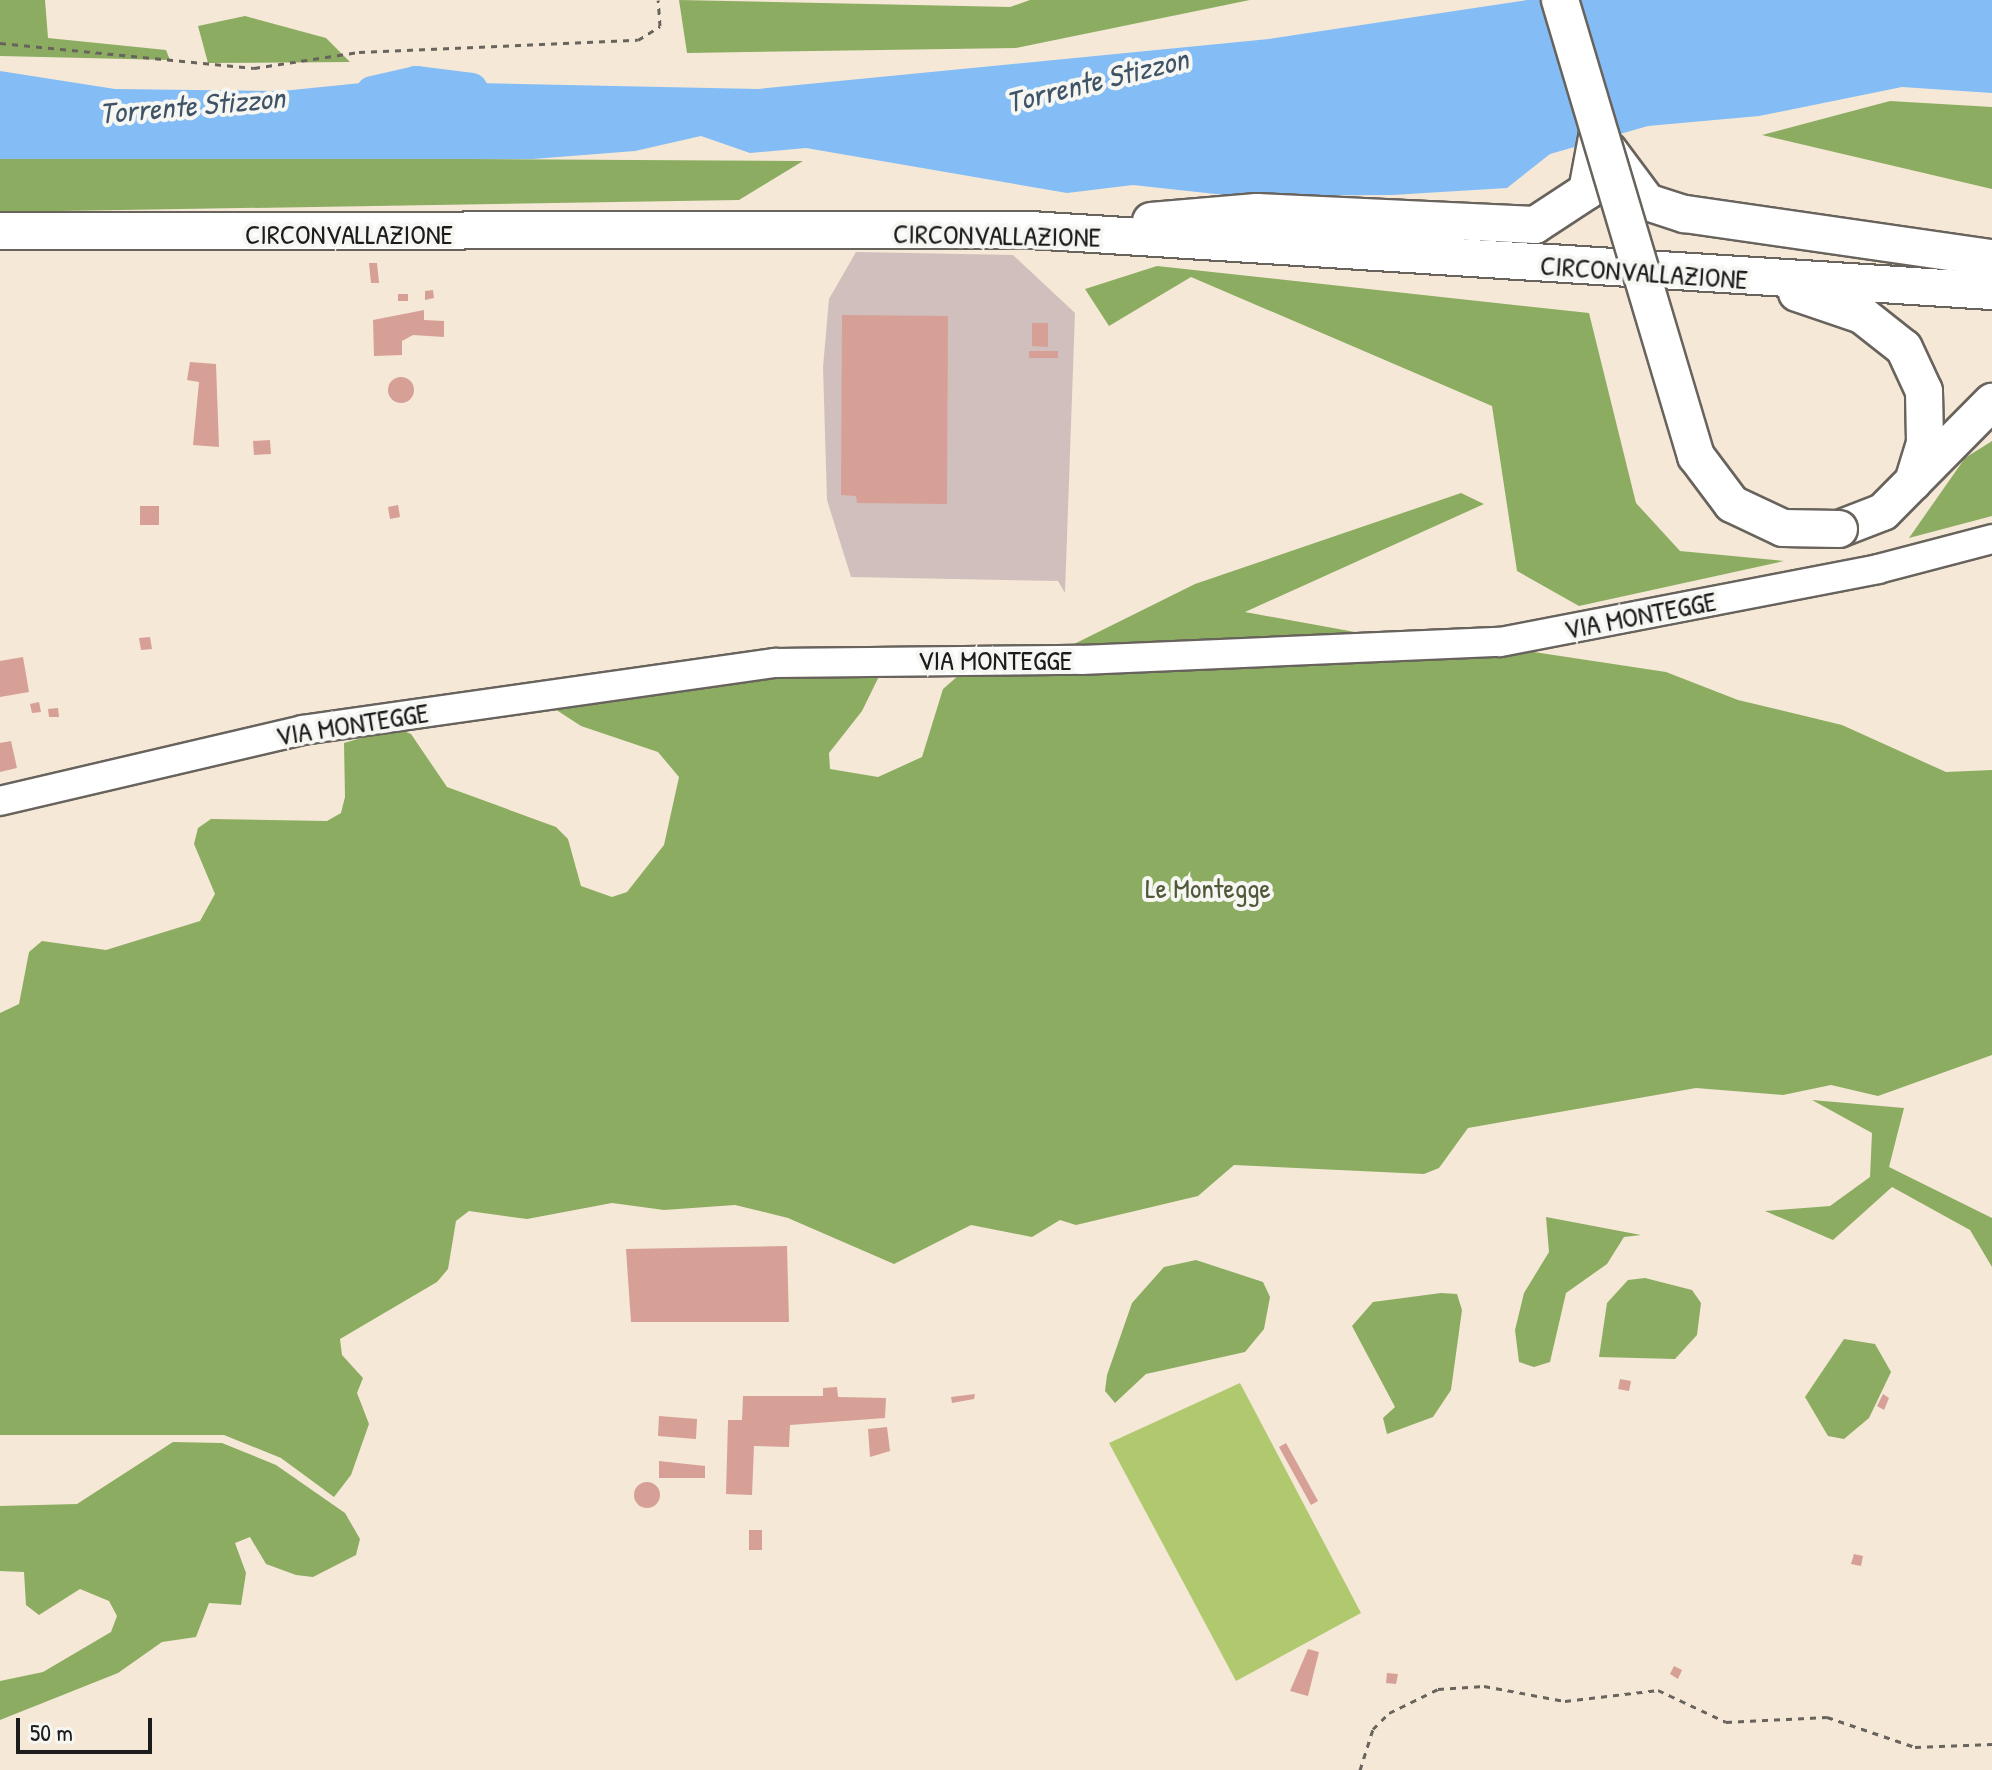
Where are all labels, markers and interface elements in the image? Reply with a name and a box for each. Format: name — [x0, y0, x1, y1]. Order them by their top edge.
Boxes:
water label: Torrente Stizzon — [1002, 40, 1192, 120]
water label: Torrente Stizzon — [98, 79, 286, 131]
street label: CIRCONVALLAZIONE — [893, 216, 1101, 254]
street label: CIRCONVALLAZIONE — [245, 217, 453, 251]
street label: CIRCONVALLAZIONE — [1539, 248, 1749, 296]
street label: VIA MONTEGGE — [1561, 584, 1719, 646]
street label: VIA MONTEGGE — [918, 643, 1072, 677]
street label: VIA MONTEGGE — [273, 695, 431, 753]
park label: Le Montegge — [1145, 871, 1271, 905]
scale bar — [20, 1702, 156, 1752]
text: 50 m — [30, 1716, 73, 1748]

